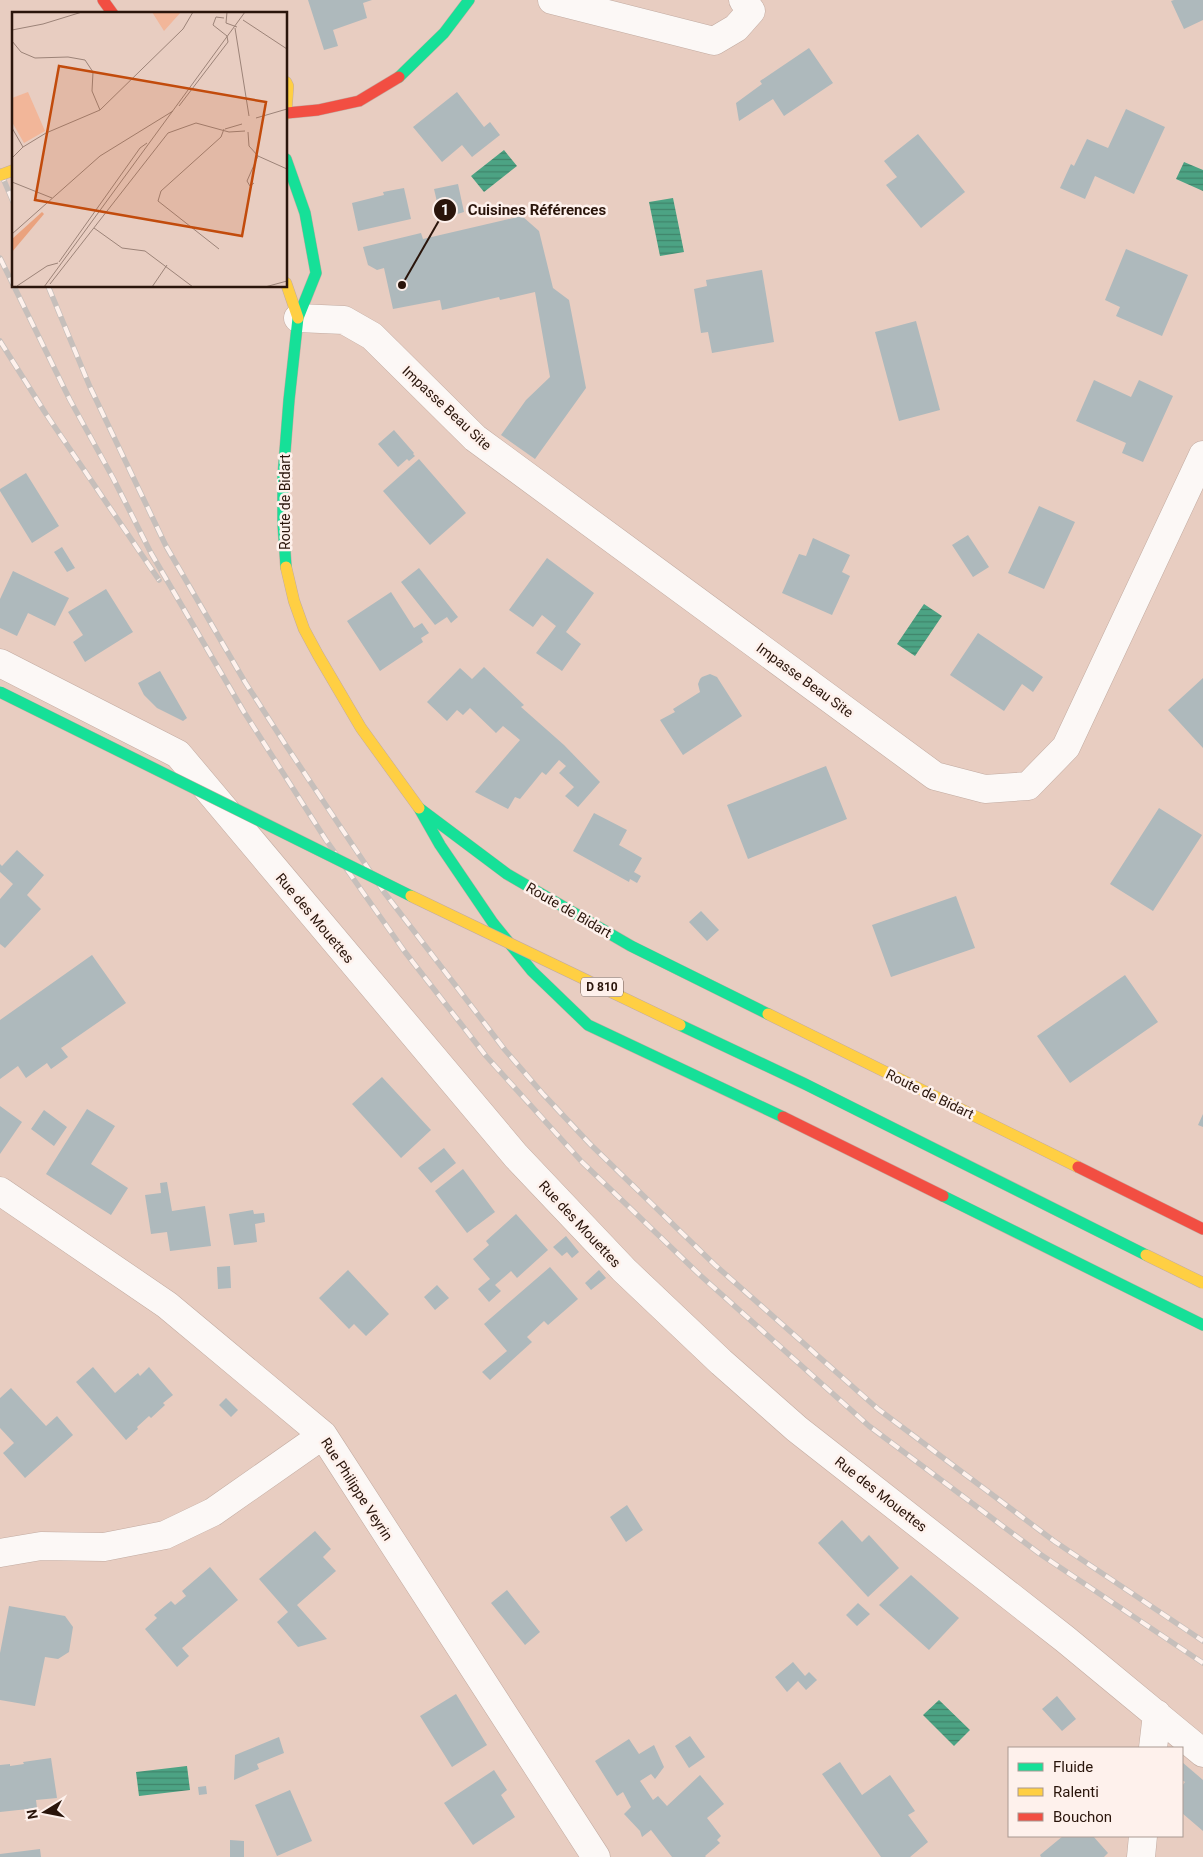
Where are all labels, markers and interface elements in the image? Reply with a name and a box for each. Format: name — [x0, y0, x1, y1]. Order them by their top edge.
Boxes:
inset map — [12, 12, 288, 288]
callout: Cuisines Références — [433, 195, 616, 225]
text: 1 — [441, 201, 449, 219]
text: Cuisines Références — [468, 201, 606, 219]
street label: Impasse Beau Site — [399, 363, 495, 453]
street label: Route de Bidart — [277, 454, 293, 550]
street label: Impasse Beau Site — [754, 640, 856, 720]
street label: Rue des Mouettes — [273, 870, 357, 966]
street label: Route de Bidart — [523, 879, 615, 941]
road number: D 810 — [581, 978, 623, 996]
street label: Route de Bidart — [883, 1066, 977, 1122]
street label: Rue des Mouettes — [536, 1177, 624, 1271]
street label: Rue Philippe Veyrin — [318, 1435, 396, 1543]
street label: Rue des Mouettes — [832, 1453, 930, 1535]
legend — [1008, 1747, 1183, 1837]
text: Fluide — [1053, 1758, 1093, 1776]
text: Ralenti — [1053, 1783, 1099, 1801]
north arrow — [20, 1787, 70, 1837]
text: N — [23, 1808, 41, 1821]
text: Bouchon — [1053, 1808, 1112, 1826]

